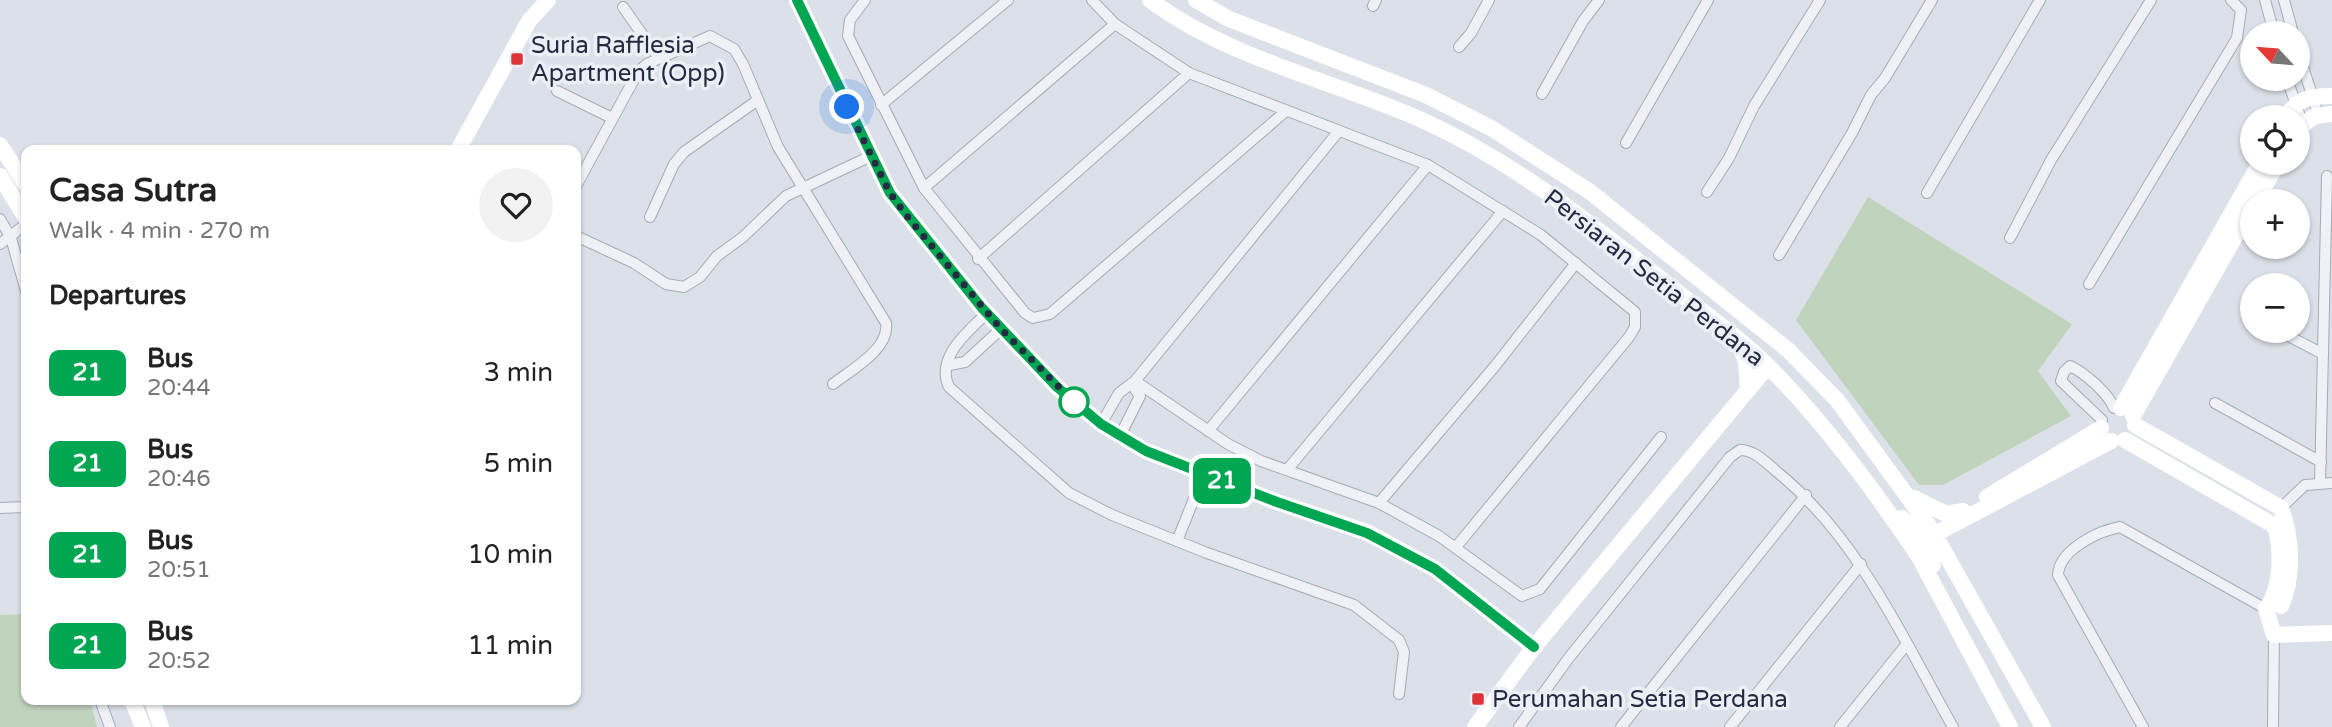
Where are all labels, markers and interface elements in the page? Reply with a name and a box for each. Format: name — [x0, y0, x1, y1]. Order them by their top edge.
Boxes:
north arrow — [2240, 21, 2310, 91]
map controls — [2240, 21, 2310, 343]
place label: Suria Rafflesia Apartment (Opp) — [531, 31, 725, 88]
marker: Suria Rafflesia Apartment (Opp) — [509, 51, 525, 67]
your location — [829, 89, 864, 124]
button: locate — [2240, 105, 2310, 175]
button: heart — [479, 168, 553, 242]
text: Casa Sutra — [49, 171, 217, 210]
street label: Persiaran Setia Perdana — [1538, 183, 1770, 373]
button: + — [2240, 189, 2310, 259]
text: Walk · 4 min · 270 m — [49, 217, 270, 245]
button: − — [2240, 273, 2310, 343]
text: Departures — [49, 280, 186, 311]
text: Bus — [147, 343, 193, 374]
text: 3 min — [484, 357, 553, 388]
text: 21 — [72, 358, 103, 387]
text: 20:44 — [147, 374, 211, 402]
unlabelled marker — [1059, 387, 1089, 417]
text: Bus — [147, 434, 193, 465]
text: 5 min — [484, 448, 553, 479]
text: 21 — [72, 449, 103, 478]
line badge: 21 — [1190, 458, 1254, 504]
text: 20:46 — [147, 465, 211, 493]
text: 21 — [1207, 466, 1237, 495]
text: Bus — [147, 525, 193, 556]
text: 10 min — [467, 539, 553, 570]
text: 21 — [72, 540, 103, 569]
text: 20:51 — [147, 556, 211, 584]
text: Bus — [147, 616, 193, 647]
text: 11 min — [467, 630, 553, 661]
text: 21 — [72, 631, 103, 660]
text: 20:52 — [147, 647, 211, 675]
place label: Perumahan Setia Perdana — [1492, 685, 1788, 714]
marker: Perumahan Setia Perdana — [1470, 691, 1486, 707]

